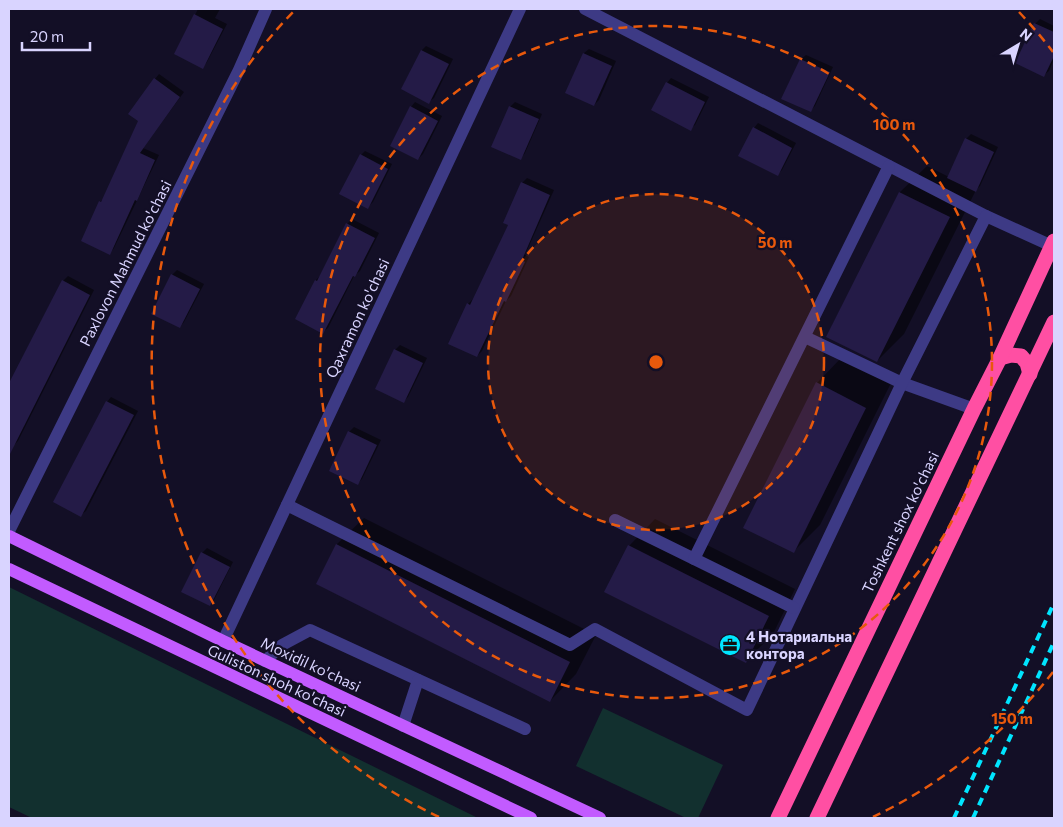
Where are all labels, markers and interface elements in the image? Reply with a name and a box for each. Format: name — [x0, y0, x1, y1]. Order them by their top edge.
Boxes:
scale bar — [22, 20, 90, 52]
north arrow — [993, 20, 1043, 70]
text: N — [1017, 24, 1036, 44]
text: 20 m — [30, 27, 64, 45]
text: 100 m — [873, 115, 915, 133]
street label: Paxlovon Mahmud ko'chasi — [75, 177, 175, 349]
text: 50 m — [758, 233, 792, 251]
street label: Qaxramon ko'chasi — [321, 255, 393, 381]
centre of rings — [647, 353, 665, 371]
street label: Toshkent shox ko'chasi — [858, 448, 942, 596]
place label: 4 Нотариальна контора — [746, 627, 852, 662]
street label: Moxidil ko'chasi — [258, 633, 364, 695]
office icon: 4 Нотариальна контора — [718, 633, 742, 657]
street label: Guliston shoh ko'chasi — [205, 640, 349, 720]
text: 150 m — [991, 709, 1033, 727]

